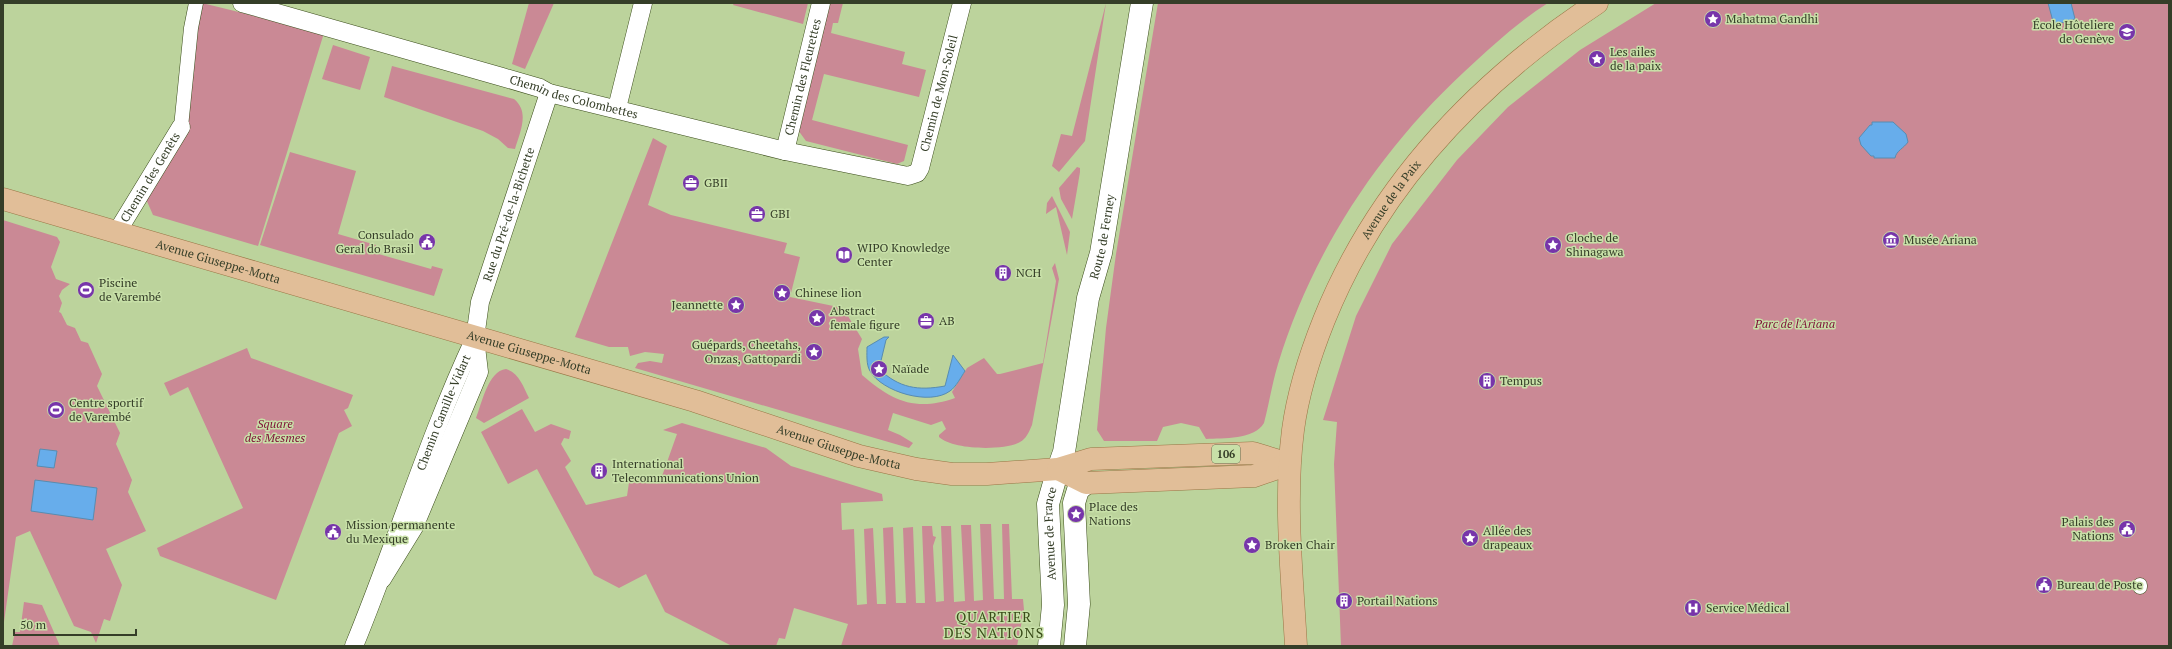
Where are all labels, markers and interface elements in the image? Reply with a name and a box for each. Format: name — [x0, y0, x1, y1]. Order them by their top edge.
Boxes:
place icon: Mahatma Gandhi — [1703, 9, 1723, 29]
place label: Mahatma Gandhi — [1726, 11, 1819, 26]
street label: Chemin des Fleurettes — [781, 17, 824, 137]
place label: École Hôteliere de Genève — [2033, 17, 2114, 46]
school or university icon: École Hôteliere de Genève — [2117, 22, 2137, 42]
street label: Chemin de Mon-Soleil — [916, 33, 961, 153]
place label: Les ailes de la paix — [1610, 44, 1662, 73]
place icon: Les ailes de la paix — [1587, 49, 1607, 69]
street label: Chemin des Colombettes — [508, 72, 640, 122]
street label: Chemin des Genêts — [117, 129, 183, 225]
street label: Rue du Pré-de-la-Bichette — [479, 145, 538, 283]
street label: Avenue de la Paix — [1358, 156, 1424, 242]
office icon: GBII — [681, 173, 701, 193]
place label: GBII — [704, 175, 728, 190]
street label: Route de Ferney — [1086, 192, 1118, 281]
office icon: GBI — [747, 204, 767, 224]
place label: GBI — [770, 206, 790, 221]
place label: Consulado Geral do Brasil — [336, 227, 414, 256]
place label: Cloche de Shinagawa — [1566, 230, 1623, 259]
museum icon: Musée Ariana — [1881, 230, 1901, 250]
public building icon: Consulado Geral do Brasil — [417, 232, 437, 252]
place label: Musée Ariana — [1904, 232, 1977, 247]
place icon: Cloche de Shinagawa — [1543, 235, 1563, 255]
street label: Avenue Giuseppe-Motta — [154, 236, 282, 287]
place label: WIPO Knowledge Center — [857, 240, 950, 269]
library icon: WIPO Knowledge Center — [834, 245, 854, 265]
building icon: NCH — [993, 263, 1013, 283]
place label: NCH — [1016, 265, 1042, 280]
place label: Piscine de Varembé — [99, 275, 161, 304]
sports icon: Piscine de Varembé — [76, 280, 96, 300]
place icon: Chinese lion — [772, 283, 792, 303]
place label: Chinese lion — [795, 285, 862, 300]
place icon: Jeannette — [726, 295, 746, 315]
place label: Jeannette — [672, 297, 723, 312]
place label: Abstract female figure — [830, 303, 900, 332]
place icon: Abstract female figure — [807, 308, 827, 328]
office icon: AB — [916, 311, 936, 331]
place label: AB — [939, 313, 955, 328]
park label: Parc de l'Ariana — [1754, 316, 1835, 331]
street label: Avenue Giuseppe-Motta — [465, 327, 593, 377]
place label: Guépards, Cheetahs, Onzas, Gattopardi — [692, 337, 801, 366]
place icon: Guépards, Cheetahs, Onzas, Gattopardi — [804, 342, 824, 362]
street label: Chemin Camille-Vidart — [413, 351, 474, 473]
place icon: Naïade — [869, 359, 889, 379]
place label: Naïade — [892, 361, 929, 376]
building icon: Tempus — [1477, 371, 1497, 391]
place label: Tempus — [1500, 373, 1542, 388]
place label: Centre sportif de Varembé — [69, 395, 144, 424]
sports icon: Centre sportif de Varembé — [46, 400, 66, 420]
park label: Square des Mesmes — [245, 416, 305, 445]
street label: Avenue Giuseppe-Motta — [775, 421, 902, 472]
road number: 106 — [1212, 445, 1240, 463]
place label: International Telecommunications Union — [612, 456, 759, 485]
building icon: International Telecommunications Union — [589, 461, 609, 481]
street label: Avenue de France — [1040, 485, 1060, 580]
place label: Place des Nations — [1089, 499, 1138, 528]
place icon: Place des Nations — [1066, 504, 1086, 524]
place label: Palais des Nations — [2062, 514, 2114, 543]
place label: Mission permanente du Mexique — [346, 517, 455, 546]
public building icon: Palais des Nations — [2117, 519, 2137, 539]
public building icon: Mission permanente du Mexique — [323, 522, 343, 542]
place label: Allée des drapeaux — [1483, 523, 1533, 552]
place icon: Allée des drapeaux — [1460, 528, 1480, 548]
place icon: Broken Chair — [1242, 535, 1262, 555]
place label: Broken Chair — [1265, 537, 1335, 552]
public building icon: Bureau de Poste — [2034, 575, 2054, 595]
place label: Bureau de Poste — [2057, 577, 2143, 592]
building icon: Portail Nations — [1334, 591, 1354, 611]
place label: Portail Nations — [1357, 593, 1438, 608]
hospital icon: Service Médical — [1683, 598, 1703, 618]
place label: Service Médical — [1706, 600, 1790, 615]
district label: QUARTIER DES NATIONS — [944, 607, 1044, 642]
scale bar — [14, 611, 136, 637]
text: 50 m — [20, 617, 47, 632]

